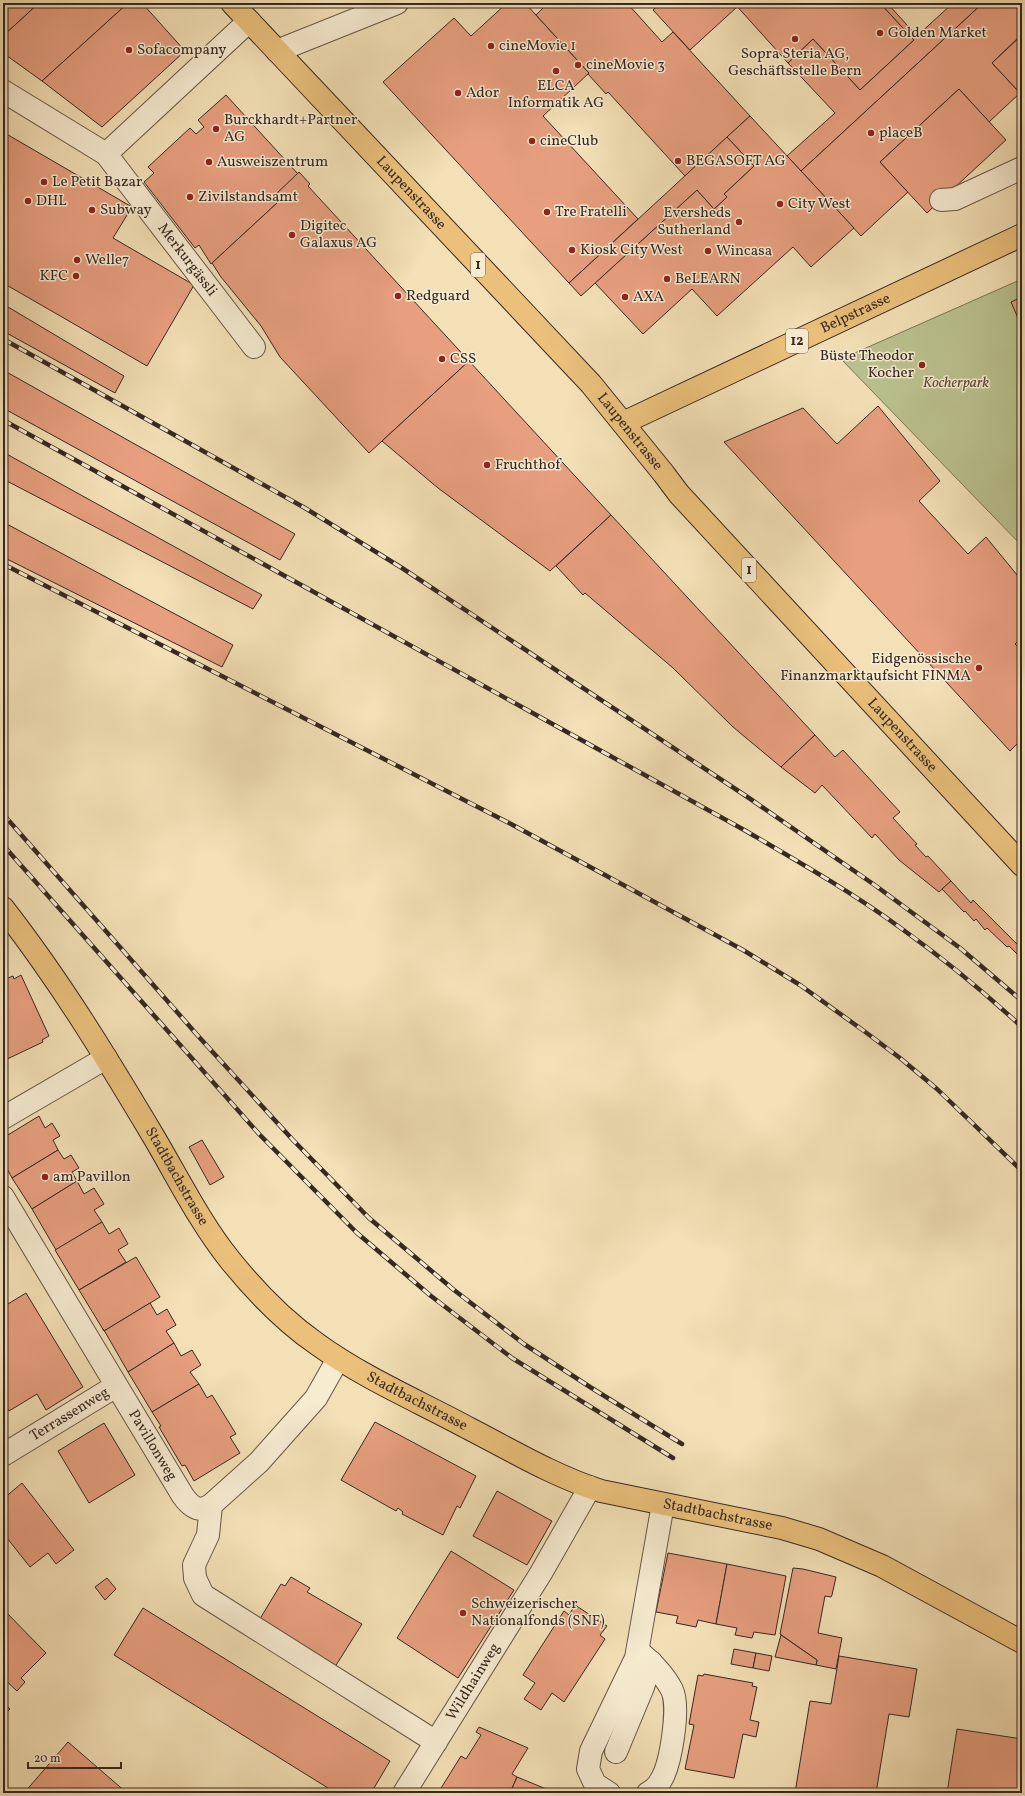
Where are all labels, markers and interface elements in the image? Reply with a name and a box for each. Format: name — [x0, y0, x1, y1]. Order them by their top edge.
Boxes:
place label: Golden Market — [888, 23, 987, 44]
marker: Golden Market — [875, 28, 885, 38]
marker: Sopra Steria AG, Geschäftsstelle Bern — [790, 34, 800, 44]
place label: cineMovie 1 — [499, 36, 576, 57]
place label: Sofacompany — [137, 40, 226, 61]
marker: cineMovie 1 — [486, 41, 496, 51]
place label: Sopra Steria AG, Geschäftsstelle Bern — [728, 44, 862, 82]
marker: Sofacompany — [124, 45, 134, 55]
place label: cineMovie 3 — [586, 55, 665, 76]
marker: cineMovie 3 — [573, 60, 583, 70]
marker: ELCA Informatik AG — [551, 66, 561, 76]
place label: ELCA Informatik AG — [508, 76, 604, 114]
place label: Ador — [466, 83, 499, 104]
marker: Ador — [453, 88, 463, 98]
place label: Burckhardt+Partner AG — [224, 110, 357, 148]
place label: placeB — [879, 123, 923, 144]
marker: Burckhardt+Partner AG — [211, 124, 221, 134]
marker: placeB — [866, 128, 876, 138]
place label: cineClub — [540, 131, 598, 152]
marker: cineClub — [527, 136, 537, 146]
street label: Laupenstrasse — [371, 151, 451, 235]
place label: BEGASOFT AG — [686, 151, 786, 172]
place label: Ausweiszentrum — [217, 152, 328, 173]
marker: BEGASOFT AG — [673, 156, 683, 166]
marker: Ausweiszentrum — [204, 157, 214, 167]
place label: Le Petit Bazar — [52, 172, 142, 193]
marker: Le Petit Bazar — [39, 177, 49, 187]
place label: Zivilstandsamt — [198, 187, 298, 208]
place label: DHL — [36, 191, 67, 212]
marker: Zivilstandsamt — [185, 192, 195, 202]
place label: City West — [788, 194, 850, 215]
marker: DHL — [23, 196, 33, 206]
marker: City West — [775, 199, 785, 209]
place label: Subway — [100, 200, 152, 221]
place label: Tre Fratelli — [555, 202, 627, 223]
place label: Eversheds Sutherland — [657, 203, 731, 241]
marker: Subway — [87, 205, 97, 215]
marker: Tre Fratelli — [542, 207, 552, 217]
place label: Digitec Galaxus AG — [300, 216, 377, 254]
marker: Eversheds Sutherland — [734, 217, 744, 227]
street label: Merkurgässli — [152, 219, 222, 301]
marker: Digitec Galaxus AG — [287, 230, 297, 240]
place label: Kiosk City West — [580, 240, 683, 261]
place label: Wincasa — [716, 241, 772, 262]
marker: Kiosk City West — [567, 245, 577, 255]
marker: Wincasa — [703, 246, 713, 256]
place label: Welle7 — [85, 250, 129, 271]
road number: 1 — [471, 253, 485, 277]
marker: Welle7 — [72, 255, 82, 265]
place label: KFC — [40, 266, 68, 287]
place label: BeLEARN — [675, 269, 741, 290]
marker: KFC — [71, 271, 81, 281]
marker: BeLEARN — [662, 274, 672, 284]
place label: Redguard — [406, 286, 470, 307]
place label: AXA — [633, 287, 665, 308]
street label: Belpstrasse — [817, 288, 894, 339]
marker: Redguard — [393, 291, 403, 301]
marker: AXA — [620, 292, 630, 302]
road number: 12 — [786, 329, 808, 353]
place label: Büste Theodor Kocher — [820, 346, 914, 384]
place label: CSS — [450, 349, 476, 370]
marker: CSS — [437, 354, 447, 364]
marker: Büste Theodor Kocher — [917, 360, 927, 370]
park label: Kocherpark — [923, 373, 989, 394]
street label: Laupenstrasse — [592, 388, 668, 475]
place label: Fruchthof — [495, 455, 562, 476]
marker: Fruchthof — [482, 460, 492, 470]
road number: 1 — [742, 558, 756, 582]
place label: Eidgenössische Finanzmarktaufsicht FINMA — [780, 649, 971, 687]
marker: Eidgenössische Finanzmarktaufsicht FINMA — [974, 663, 984, 673]
street label: Laupenstrasse — [862, 693, 942, 777]
street label: Stadtbachstrasse — [140, 1123, 214, 1230]
place label: am Pavillon — [53, 1167, 131, 1188]
marker: am Pavillon — [40, 1172, 50, 1182]
street label: Stadtbachstrasse — [363, 1367, 471, 1436]
street label: Terrassenweg — [26, 1382, 114, 1447]
street label: Pavillonweg — [123, 1406, 182, 1485]
street label: Stadtbachstrasse — [661, 1493, 774, 1536]
place label: Schweizerischer Nationalfonds (SNF) — [471, 1594, 605, 1632]
marker: Schweizerischer Nationalfonds (SNF) — [458, 1608, 468, 1618]
street label: Wildhainweg — [441, 1639, 506, 1725]
scale bar — [28, 1744, 121, 1770]
text: 20 m — [34, 1751, 61, 1767]

